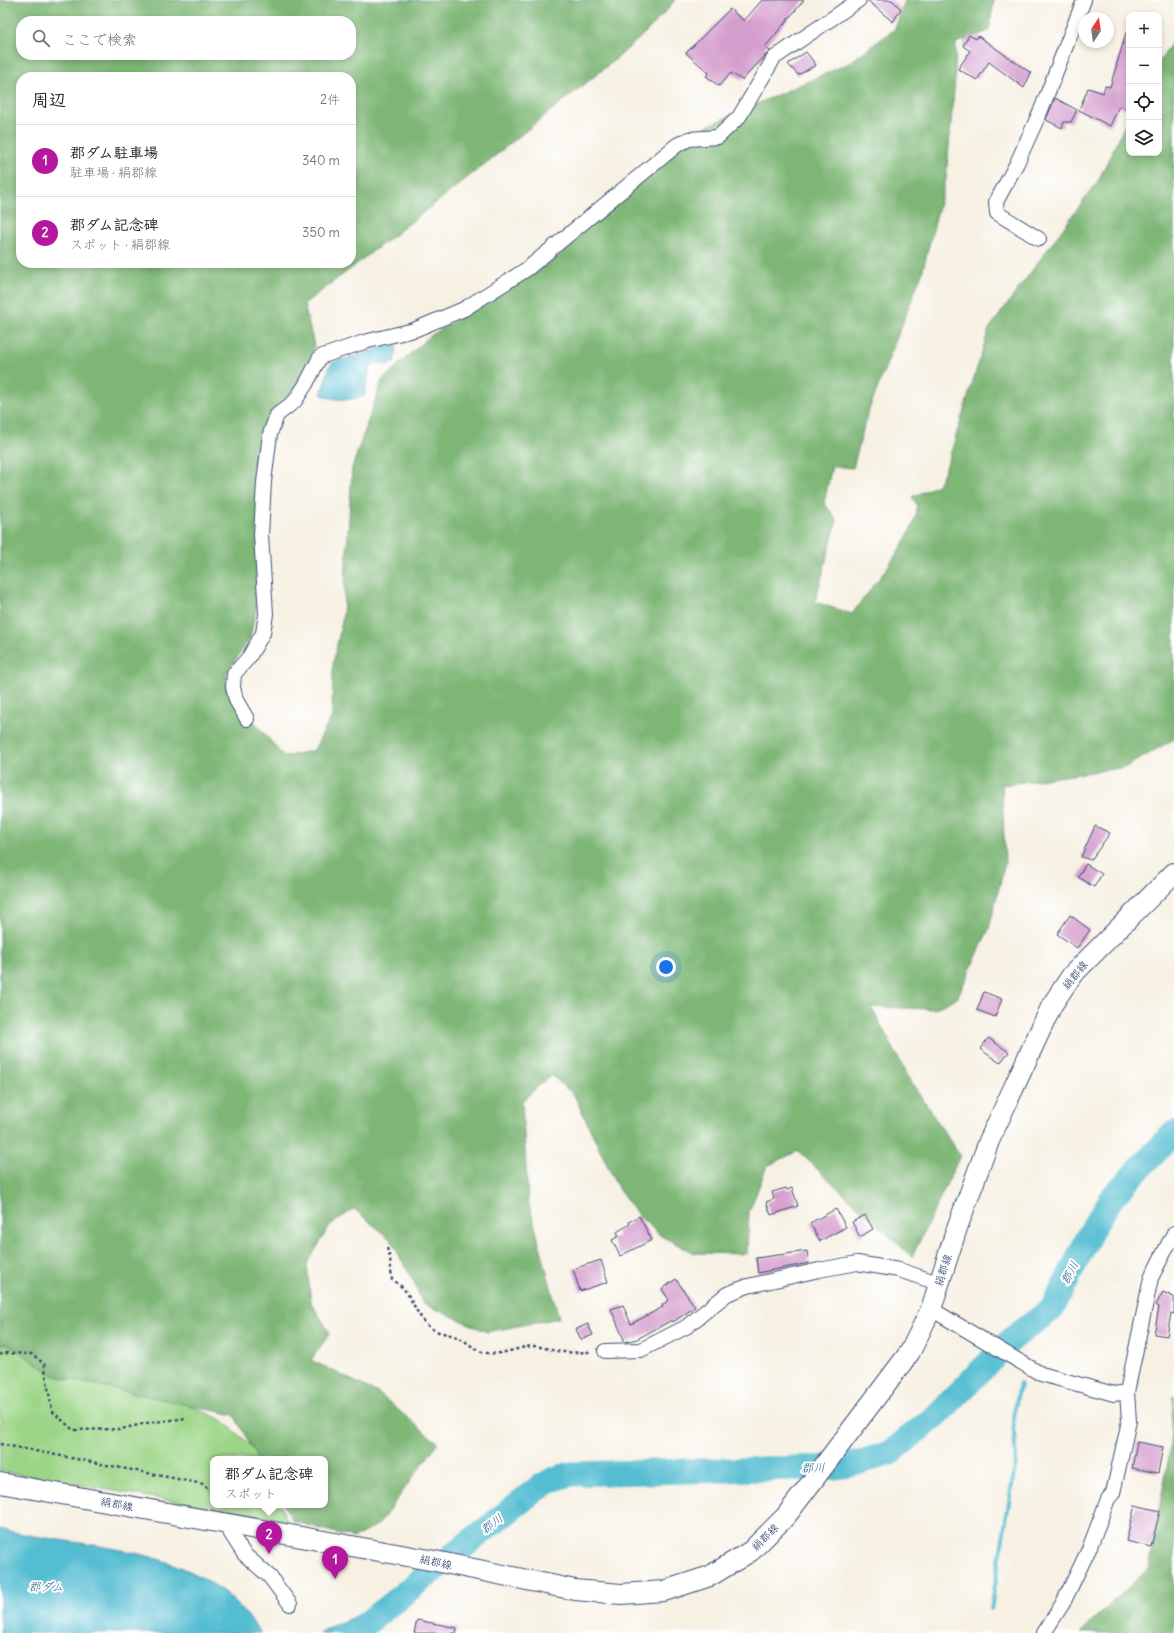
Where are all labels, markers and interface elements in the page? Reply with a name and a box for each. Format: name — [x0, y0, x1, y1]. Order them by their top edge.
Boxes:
north arrow — [1078, 12, 1114, 48]
map controls — [1126, 12, 1162, 156]
button: + — [1126, 12, 1162, 48]
search box — [16, 16, 356, 60]
icon: search — [30, 27, 52, 49]
text: ここで検索 — [62, 30, 137, 49]
button: − — [1126, 48, 1162, 84]
button: locate — [1126, 84, 1162, 120]
text: 周辺 — [32, 89, 66, 111]
text: 2件 — [320, 91, 340, 108]
button: layers — [1126, 120, 1162, 156]
text: 郡ダム駐車場 — [70, 143, 159, 162]
text: 1 — [42, 152, 48, 169]
text: 340 m — [302, 152, 340, 169]
text: 駐車場 · 絹郡線 — [70, 164, 157, 181]
text: 郡ダム記念碑 — [70, 215, 159, 234]
text: 2 — [41, 224, 49, 241]
text: 350 m — [302, 224, 340, 241]
text: スポット · 絹郡線 — [70, 236, 170, 253]
your location — [656, 957, 676, 977]
street label: 絹郡線 — [1059, 958, 1091, 992]
street label: 絹郡線 — [931, 1252, 955, 1288]
water label: 郡川 — [1057, 1259, 1082, 1287]
popup — [210, 1456, 328, 1508]
water label: 郡川 — [801, 1460, 825, 1475]
text: 郡ダム記念碑 — [225, 1464, 313, 1483]
text: スポット — [225, 1485, 277, 1502]
street label: 絹郡線 — [100, 1494, 134, 1514]
water label: 郡川 — [478, 1510, 506, 1537]
street label: 絹郡線 — [748, 1520, 782, 1554]
pin: 2 — [256, 1521, 282, 1554]
pin: 1 — [322, 1546, 348, 1579]
street label: 絹郡線 — [418, 1552, 454, 1572]
water label: 郡ダム — [28, 1579, 64, 1594]

